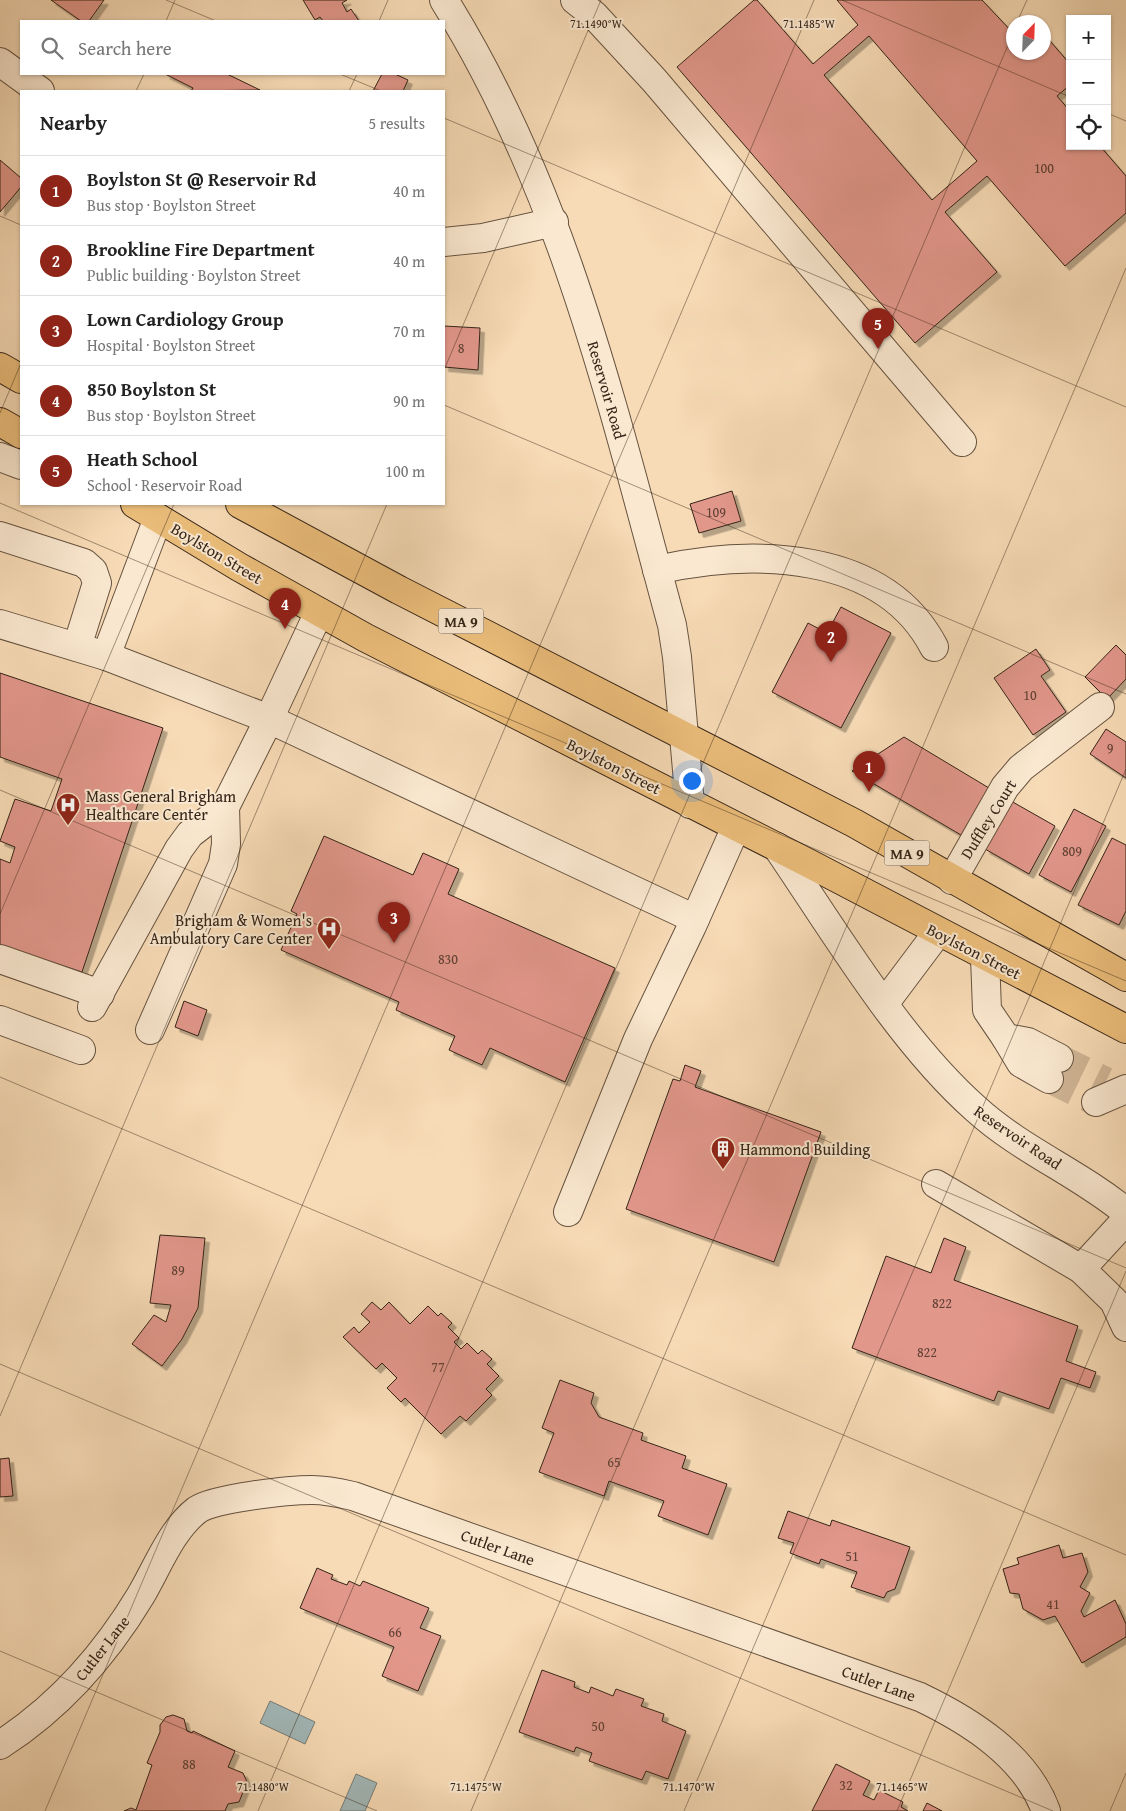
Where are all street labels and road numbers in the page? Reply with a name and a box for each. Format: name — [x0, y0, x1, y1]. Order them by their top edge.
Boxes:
street label: Reservoir Road — [582, 338, 633, 442]
street label: Boylston Street — [167, 516, 268, 590]
road number: MA 9 — [438, 608, 484, 634]
street label: Boylston Street — [563, 732, 666, 800]
street label: Duffley Court — [954, 774, 1022, 863]
road number: MA 9 — [884, 840, 930, 866]
street label: Boylston Street — [923, 917, 1026, 985]
street label: Reservoir Road — [969, 1099, 1067, 1175]
street label: Cutler Lane — [458, 1523, 538, 1571]
street label: Cutler Lane — [69, 1610, 135, 1686]
street label: Cutler Lane — [839, 1659, 919, 1707]

